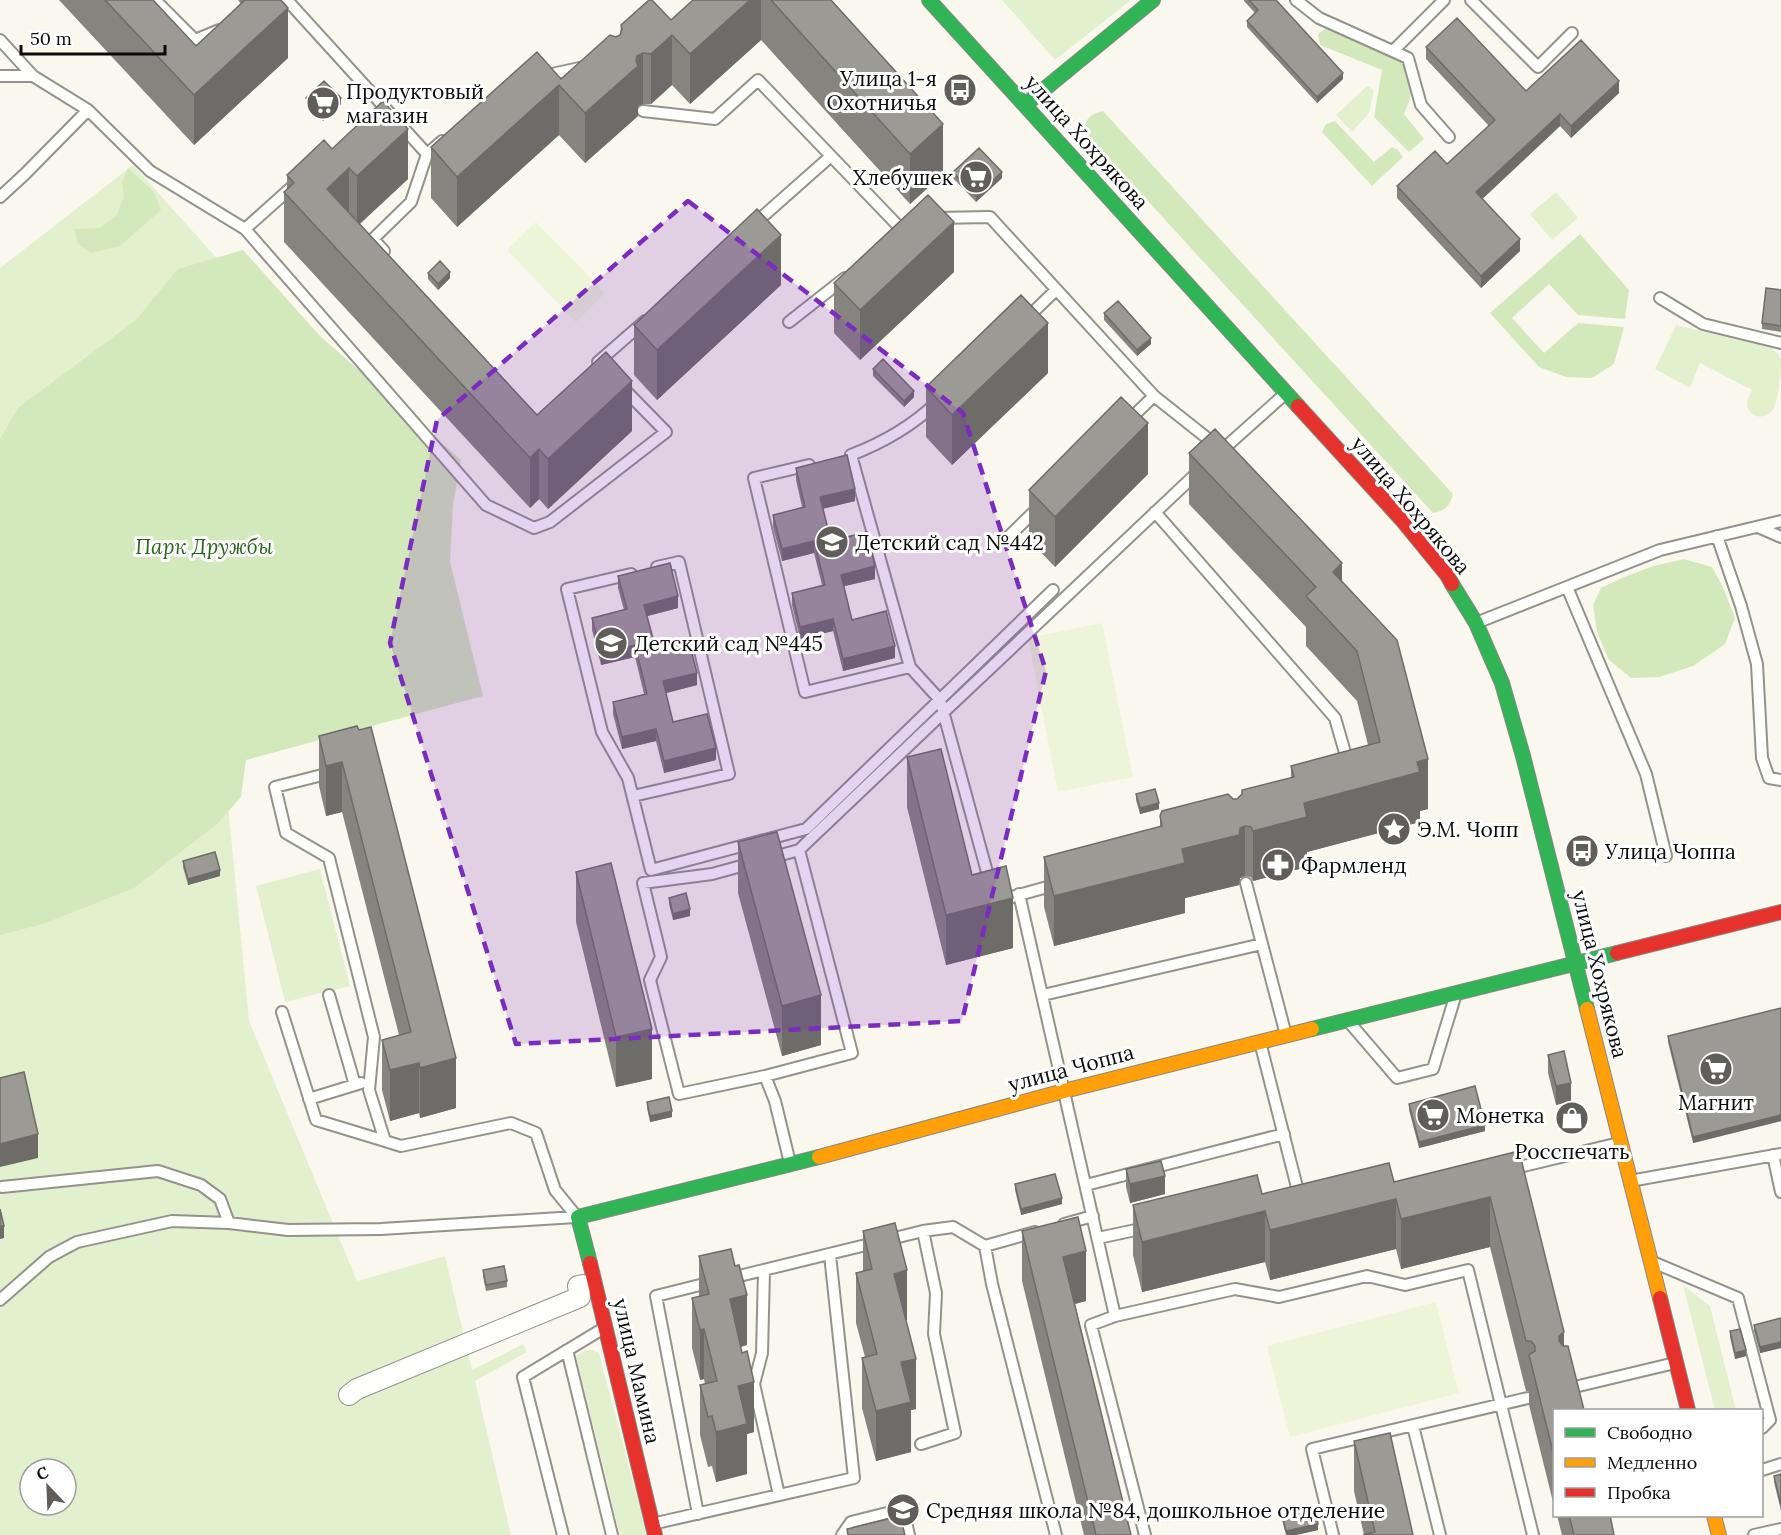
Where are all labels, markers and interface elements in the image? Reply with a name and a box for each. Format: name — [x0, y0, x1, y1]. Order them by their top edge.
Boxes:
scale bar — [21, 18, 165, 56]
text: 50 m — [30, 27, 72, 50]
place label: Улица 1-я Охотничья — [826, 65, 937, 116]
street label: улица Хохрякова — [1019, 69, 1155, 215]
bus stop icon: Улица 1-я Охотничья — [942, 72, 978, 108]
place label: Продуктовый магазин — [346, 78, 484, 129]
supermarket icon: Продуктовый магазин — [305, 85, 341, 121]
supermarket icon: Хлебушек — [958, 159, 994, 195]
place label: Хлебушек — [853, 164, 954, 191]
street label: улица Хохрякова — [1345, 430, 1477, 580]
school or university icon: Детский сад №442 — [814, 524, 850, 560]
place label: Детский сад №442 — [855, 529, 1044, 556]
park label: Парк Дружбы — [135, 533, 273, 560]
school or university icon: Детский сад №445 — [593, 625, 629, 661]
place label: Детский сад №445 — [634, 630, 823, 657]
place icon: Э.М. Чопп — [1376, 811, 1412, 847]
place label: Э.М. Чопп — [1417, 816, 1519, 843]
bus stop icon: Улица Чоппа — [1564, 833, 1600, 869]
place label: Улица Чоппа — [1604, 838, 1736, 865]
pharmacy icon: Фармленд — [1260, 847, 1296, 883]
place label: Фармленд — [1301, 852, 1406, 879]
street label: улица Хохрякова — [1566, 887, 1634, 1061]
street label: улица Чоппа — [1005, 1038, 1137, 1098]
supermarket icon: Магнит — [1698, 1051, 1734, 1087]
place label: Магнит — [1678, 1089, 1754, 1116]
supermarket icon: Монетка — [1415, 1097, 1451, 1133]
shop icon: Росспечать — [1554, 1100, 1590, 1136]
place label: Монетка — [1456, 1102, 1545, 1129]
place label: Росспечать — [1514, 1138, 1630, 1165]
street label: улица Мамина — [607, 1296, 667, 1447]
legend — [1553, 1409, 1763, 1517]
text: Свободно — [1607, 1421, 1692, 1444]
text: Медленно — [1607, 1451, 1697, 1474]
north arrow — [18, 1457, 78, 1517]
text: С — [33, 1462, 51, 1485]
text: Пробка — [1607, 1481, 1671, 1504]
school or university icon: Средняя школа №84, дошкольное отделение — [885, 1492, 921, 1528]
place label: Средняя школа №84, дошкольное отделение — [926, 1497, 1385, 1524]

